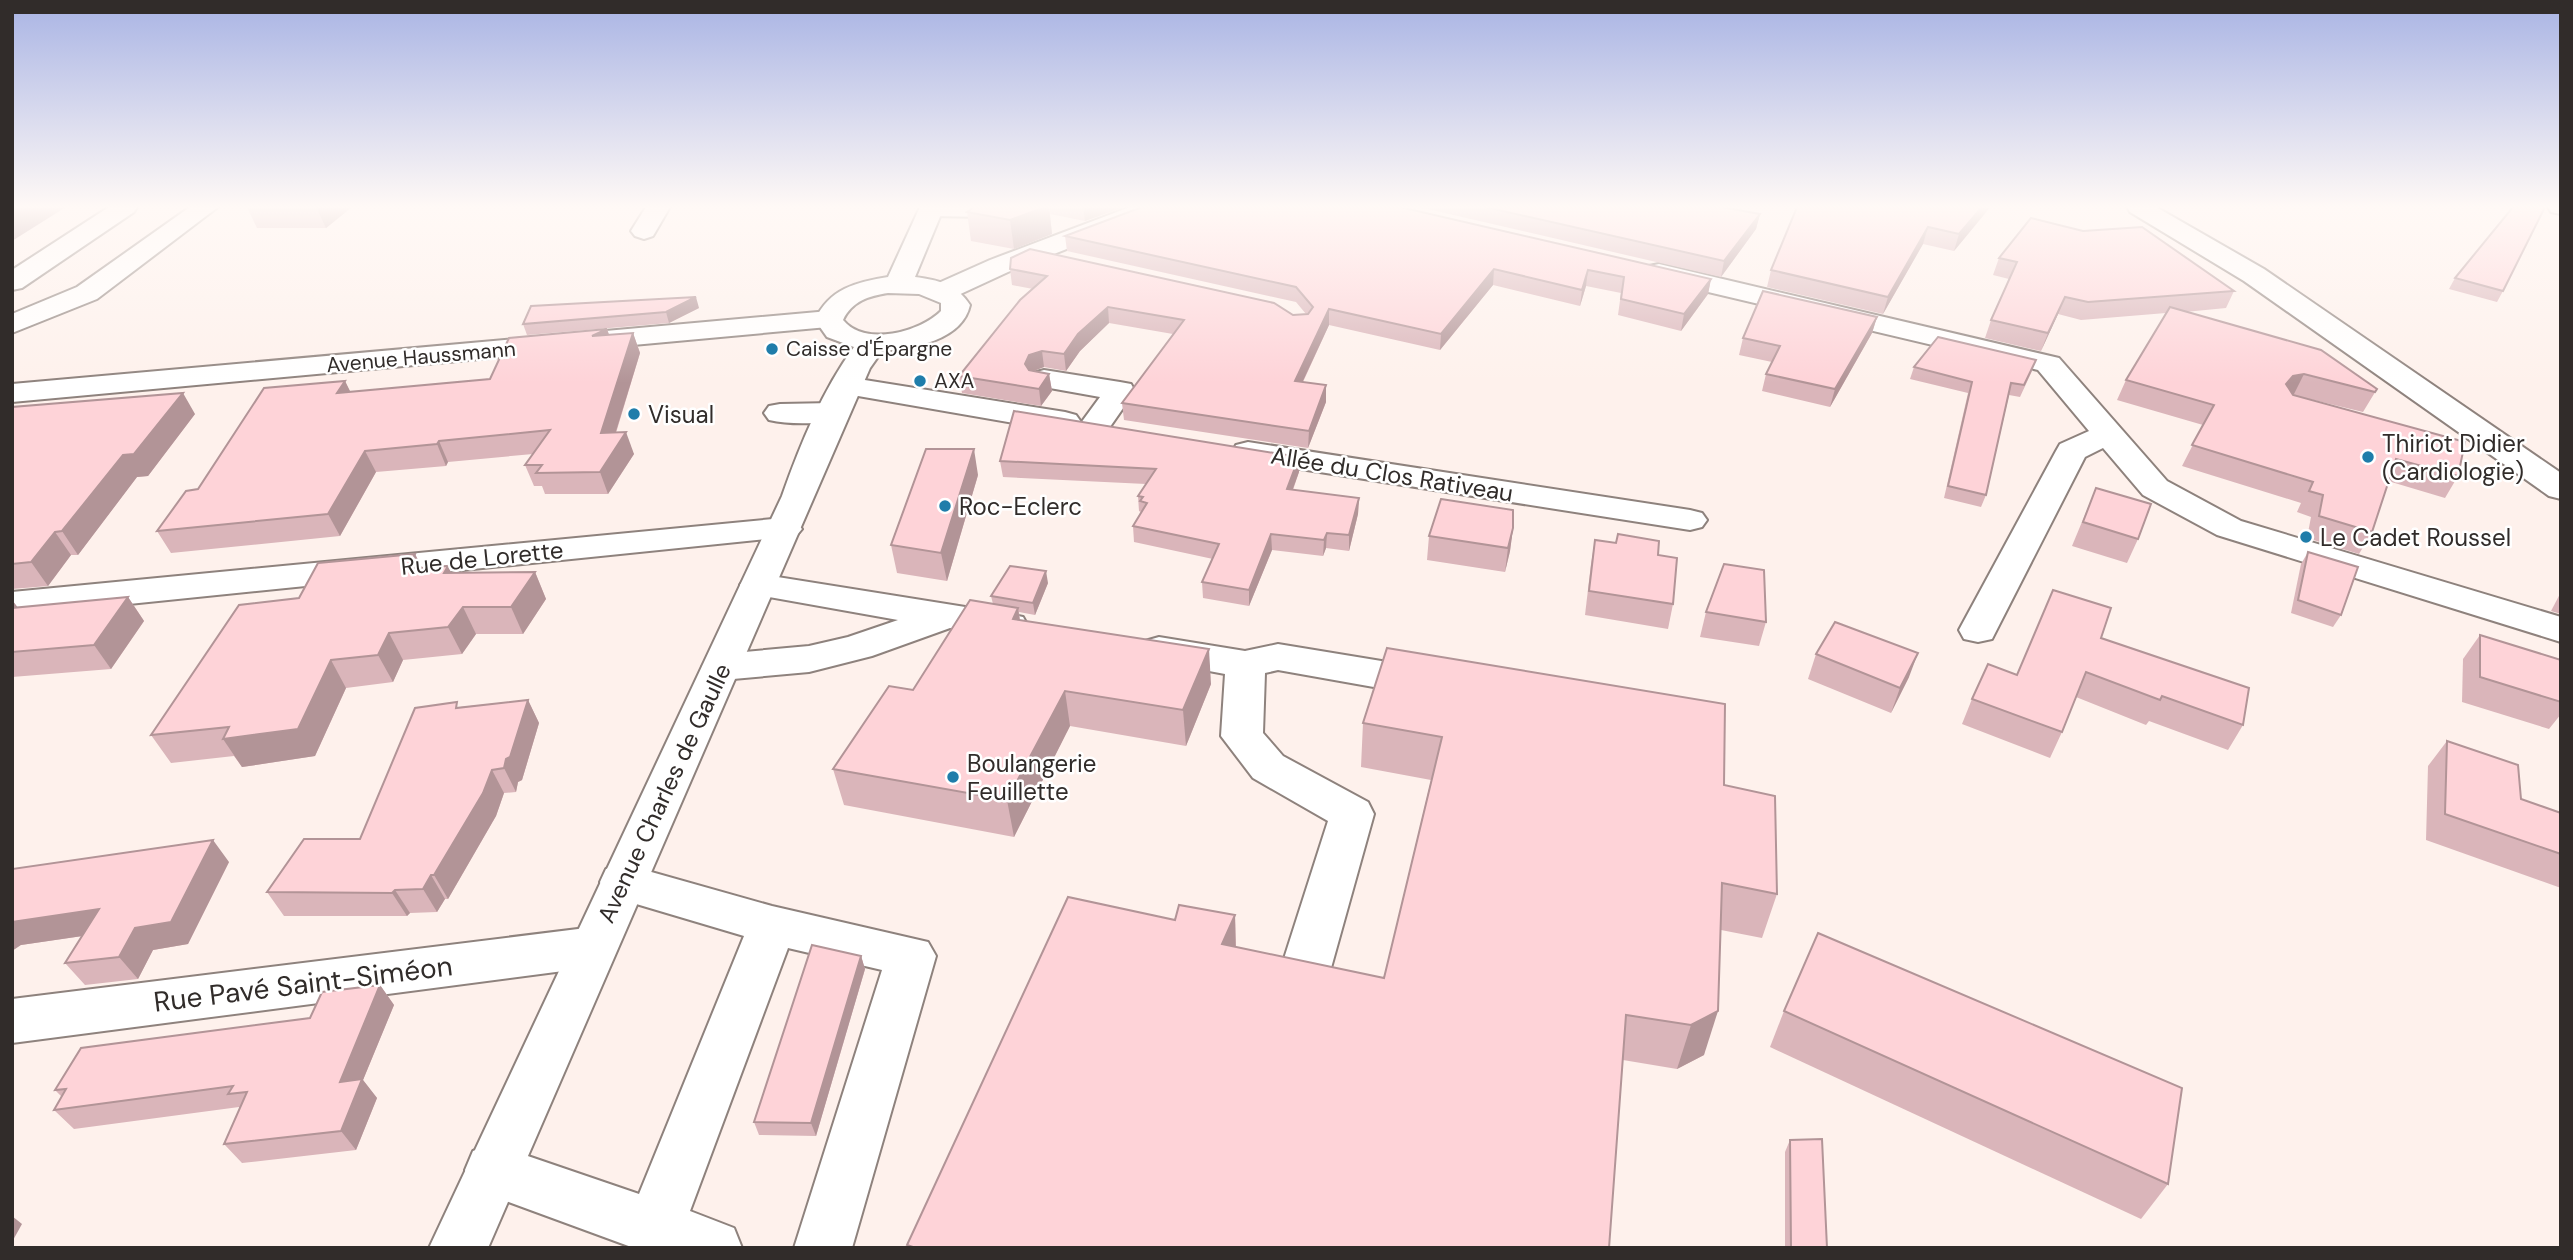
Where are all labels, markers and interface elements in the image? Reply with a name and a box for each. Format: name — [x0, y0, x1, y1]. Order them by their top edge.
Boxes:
street label: Avenue Haussmann — [325, 335, 517, 379]
place label: Caisse d'Épargne — [786, 335, 952, 363]
marker: Caisse d'Épargne — [764, 341, 780, 357]
place label: AXA — [934, 367, 975, 395]
marker: AXA — [912, 373, 928, 389]
place label: Visual — [648, 399, 714, 430]
marker: Visual — [626, 406, 642, 422]
place label: Thiriot Didier (Cardiologie) — [2382, 428, 2525, 487]
street label: Allée du Clos Rativeau — [1269, 440, 1515, 508]
marker: Thiriot Didier (Cardiologie) — [2360, 449, 2376, 465]
place label: Roc-Eclerc — [959, 491, 1082, 522]
marker: Roc-Eclerc — [937, 498, 953, 514]
place label: Le Cadet Roussel — [2320, 522, 2511, 553]
marker: Le Cadet Roussel — [2298, 529, 2314, 545]
street label: Rue de Lorette — [399, 534, 565, 582]
street label: Avenue Charles de Gaulle — [590, 658, 738, 928]
place label: Boulangerie Feuillette — [967, 748, 1096, 807]
marker: Boulangerie Feuillette — [945, 769, 961, 785]
street label: Rue Pavé Saint-Siméon — [152, 947, 454, 1021]

